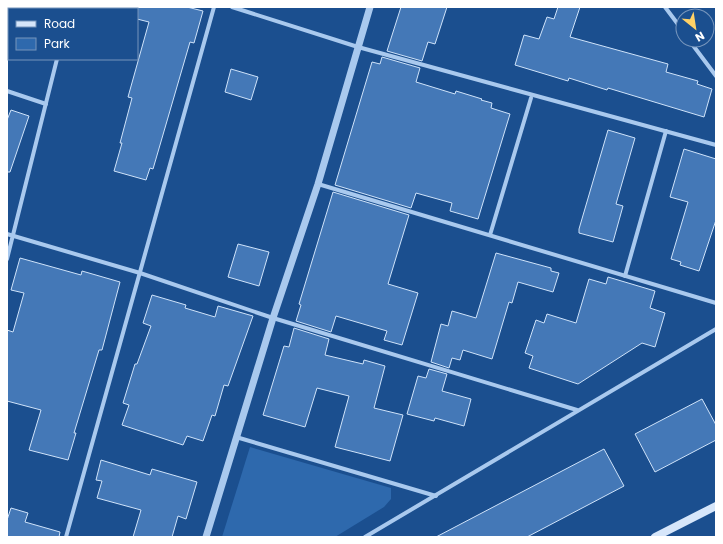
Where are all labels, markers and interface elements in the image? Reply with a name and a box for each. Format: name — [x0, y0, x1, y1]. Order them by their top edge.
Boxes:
legend — [8, 8, 138, 60]
north arrow — [675, 8, 715, 48]
text: Road — [44, 15, 75, 32]
text: N — [692, 28, 708, 46]
text: Park — [44, 35, 71, 52]

